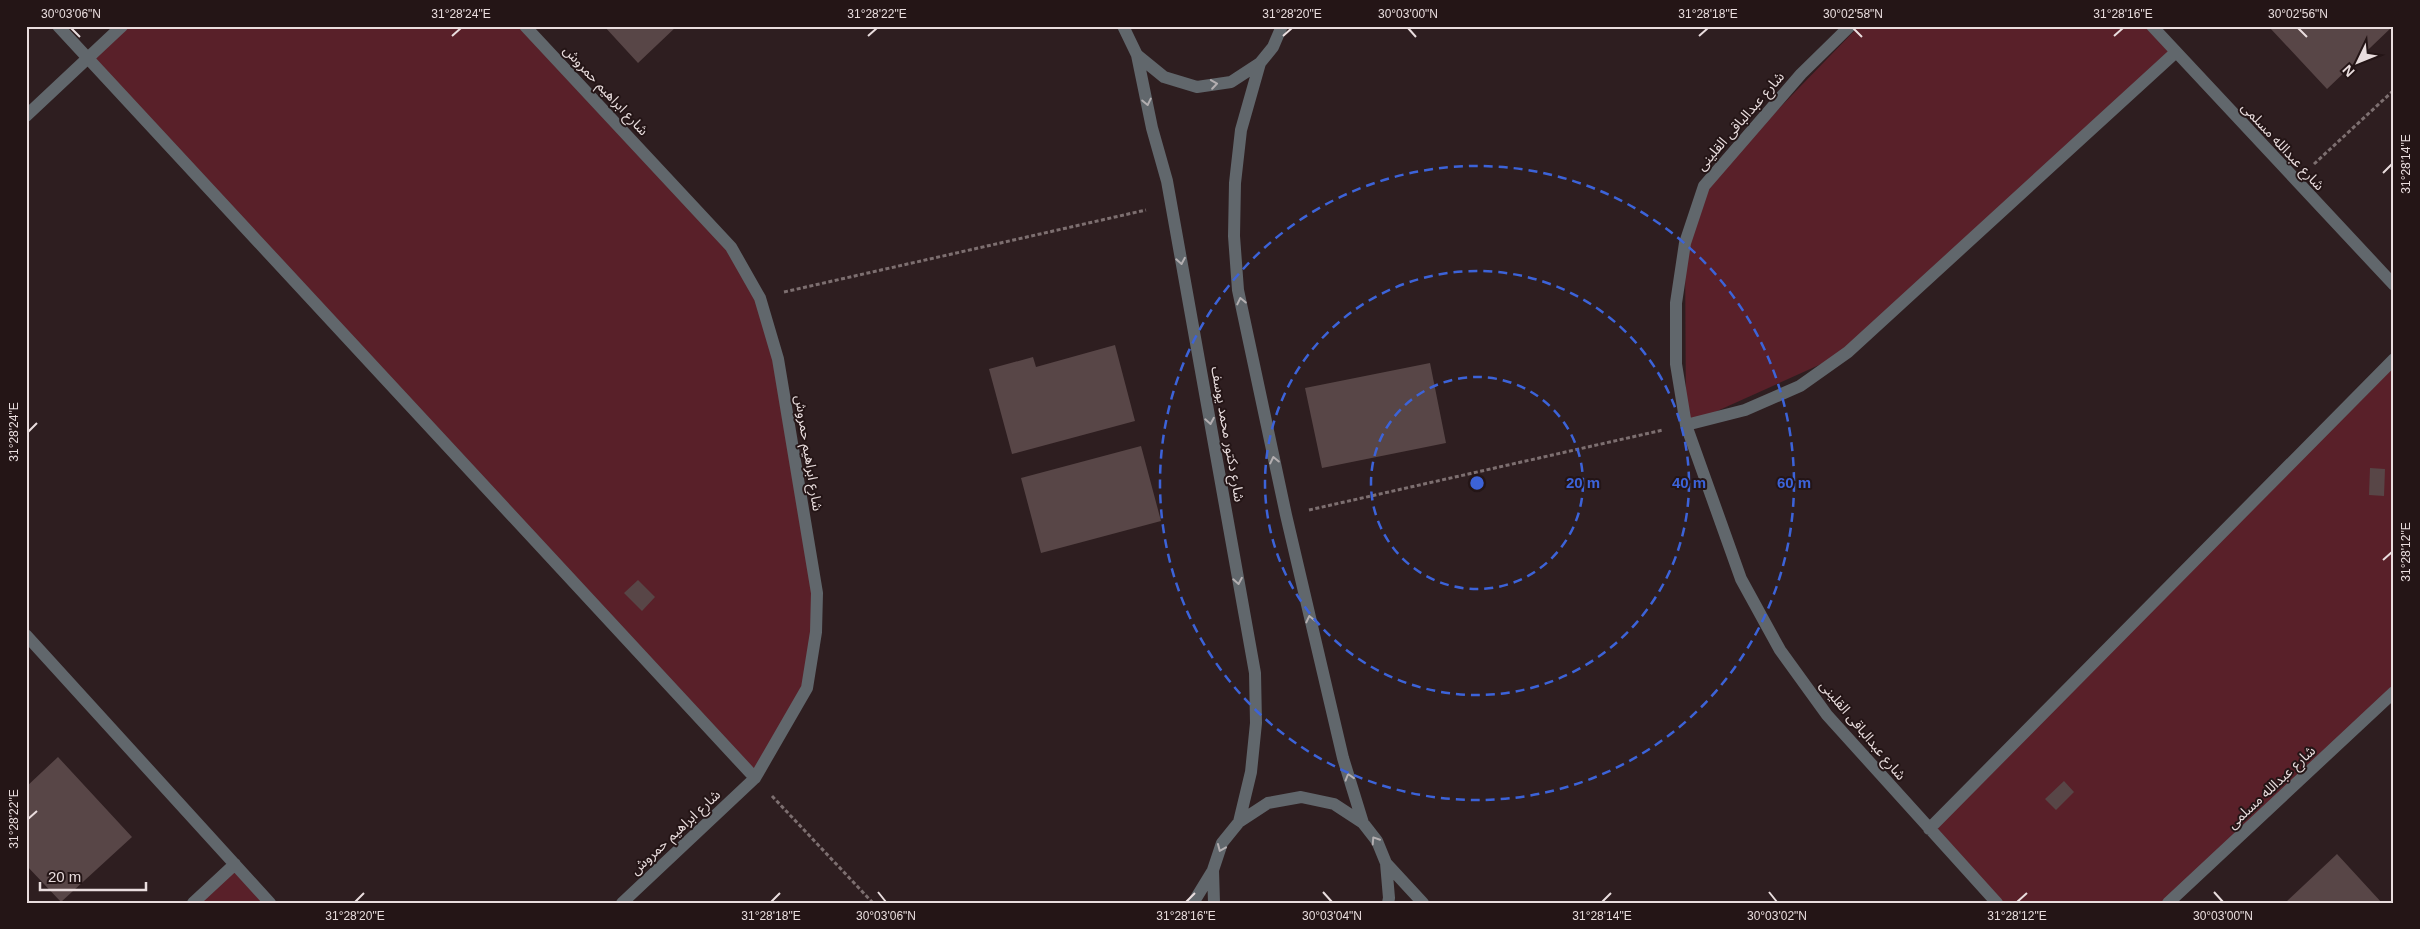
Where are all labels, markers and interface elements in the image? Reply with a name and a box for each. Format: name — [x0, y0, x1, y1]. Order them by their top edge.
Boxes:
text: 30°03'06"N — [41, 7, 101, 21]
text: 31°28'24"E — [431, 7, 491, 21]
text: 31°28'22"E — [847, 7, 907, 21]
text: 31°28'20"E — [1262, 7, 1322, 21]
text: 30°03'00"N — [1378, 7, 1438, 21]
text: 31°28'18"E — [1678, 7, 1738, 21]
text: 30°02'58"N — [1823, 7, 1883, 21]
text: 31°28'16"E — [2093, 7, 2153, 21]
text: 30°02'56"N — [2268, 7, 2328, 21]
north arrow — [2332, 38, 2382, 88]
street label: شارع ابراهيم حمروش — [558, 42, 652, 140]
text: N — [2339, 62, 2358, 80]
street label: شارع عبدالباقى القلينى — [1693, 68, 1789, 175]
one-way arrow — [1210, 80, 1219, 90]
one-way arrow — [1141, 98, 1152, 107]
street label: شارع عبدالله مسلمى — [2236, 99, 2328, 195]
text: 31°28'14"E — [2399, 134, 2413, 194]
one-way arrow — [1176, 257, 1186, 265]
one-way arrow — [1236, 297, 1246, 306]
street label: شارع دكتور محمد يوسف — [1205, 365, 1248, 504]
street label: شارع ابراهيم حمروش — [789, 394, 826, 512]
text: 31°28'24"E — [7, 402, 21, 462]
one-way arrow — [1204, 417, 1214, 425]
one-way arrow — [1270, 456, 1280, 465]
centre of rings — [1468, 474, 1486, 492]
text: 20 m — [1566, 474, 1600, 491]
text: 40 m — [1672, 474, 1706, 491]
text: 60 m — [1777, 474, 1811, 491]
text: 31°28'12"E — [2399, 522, 2413, 582]
one-way arrow — [1233, 577, 1243, 585]
one-way arrow — [1305, 614, 1316, 623]
street label: شارع عبدالباقى القلينى — [1814, 677, 1909, 785]
street label: شارع عبدالله مسلمى — [2224, 742, 2320, 834]
one-way arrow — [1344, 773, 1354, 781]
street label: شارع ابراهيم حمروش — [627, 786, 725, 880]
text: 31°28'22"E — [7, 789, 21, 849]
one-way arrow — [1372, 836, 1381, 845]
one-way arrow — [1217, 843, 1228, 852]
scale bar — [40, 859, 146, 891]
text: 20 m — [48, 868, 81, 885]
text: 31°28'20"E — [325, 909, 385, 923]
text: 31°28'18"E — [741, 909, 801, 923]
text: 30°03'06"N — [856, 909, 916, 923]
text: 31°28'16"E — [1156, 909, 1216, 923]
text: 30°03'04"N — [1302, 909, 1362, 923]
text: 31°28'14"E — [1572, 909, 1632, 923]
text: 30°03'02"N — [1747, 909, 1807, 923]
text: 31°28'12"E — [1987, 909, 2047, 923]
text: 30°03'00"N — [2193, 909, 2253, 923]

